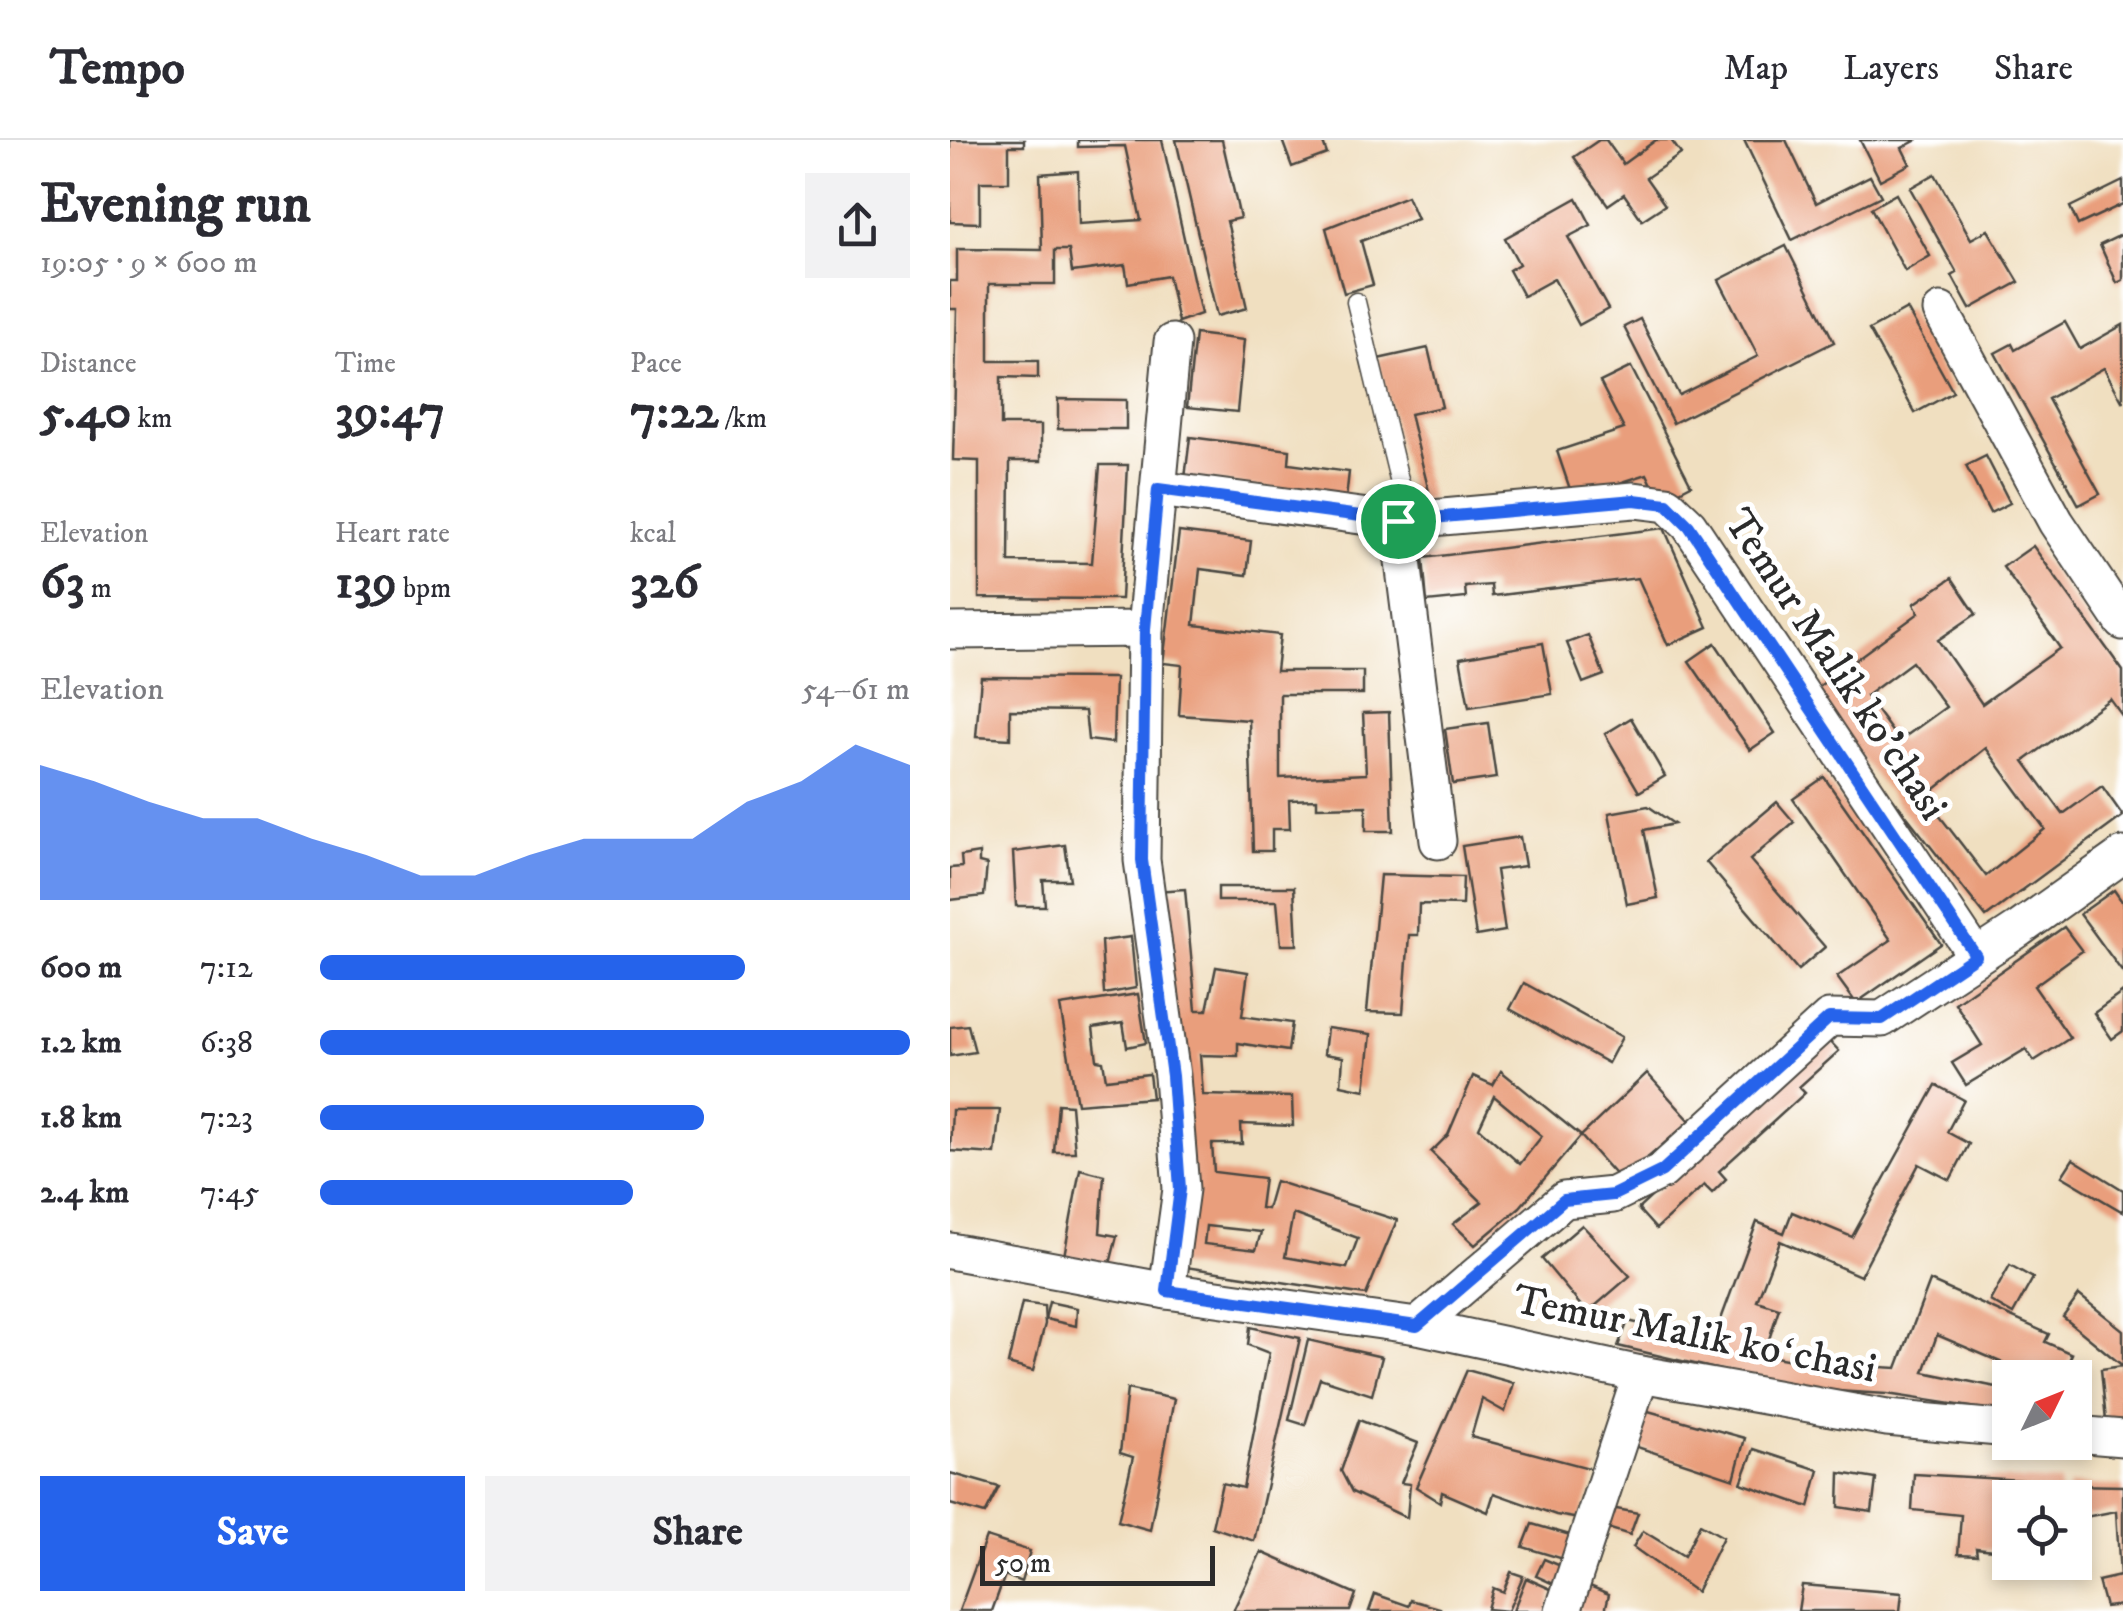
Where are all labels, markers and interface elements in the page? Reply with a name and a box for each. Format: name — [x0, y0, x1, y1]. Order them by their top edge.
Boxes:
text: Tempo — [50, 39, 185, 99]
text: Map — [1724, 47, 1788, 91]
text: Layers — [1843, 47, 1939, 91]
text: Share — [1994, 47, 2073, 91]
text: Evening run — [40, 171, 311, 240]
button: share — [805, 173, 910, 278]
text: 19:05 · 9 × 600 m — [40, 243, 257, 283]
text: Distance — [40, 346, 136, 381]
text: Time — [335, 346, 396, 381]
text: Pace — [630, 346, 682, 381]
text: 5.40 — [40, 381, 131, 444]
text: 39:47 — [335, 381, 445, 444]
text: 7:22 — [630, 381, 719, 444]
text: km — [131, 401, 172, 436]
text: /km — [719, 401, 767, 436]
pin — [1356, 479, 1441, 564]
icon: arrive — [1371, 494, 1426, 549]
street label: Temur Malik ko'chasi — [1712, 499, 1958, 831]
text: Elevation — [40, 516, 148, 551]
text: Heart rate — [335, 516, 450, 551]
text: kcal — [630, 516, 676, 551]
text: 63 — [40, 551, 85, 614]
text: 139 — [335, 551, 397, 614]
text: 326 — [630, 551, 699, 614]
text: m — [85, 571, 112, 606]
text: bpm — [397, 571, 451, 606]
text: Elevation — [40, 670, 164, 710]
text: 54–61 m — [801, 670, 910, 710]
text: 600 m — [40, 948, 122, 988]
text: 7:12 — [200, 948, 253, 988]
text: 1.2 km — [40, 1023, 122, 1063]
text: 6:38 — [200, 1023, 253, 1063]
text: 1.8 km — [40, 1098, 122, 1138]
text: 7:23 — [200, 1098, 253, 1138]
text: 2.4 km — [40, 1173, 129, 1213]
text: 7:45 — [200, 1173, 259, 1213]
street label: Temur Malik koʻchasi — [1509, 1274, 1881, 1396]
north arrow — [1992, 1360, 2092, 1460]
map controls — [1992, 1360, 2092, 1580]
button: Save — [40, 1476, 465, 1591]
button: Share — [485, 1476, 910, 1591]
button: locate — [1992, 1480, 2092, 1580]
scale bar — [980, 1541, 1215, 1586]
text: 50 m — [995, 1546, 1051, 1581]

